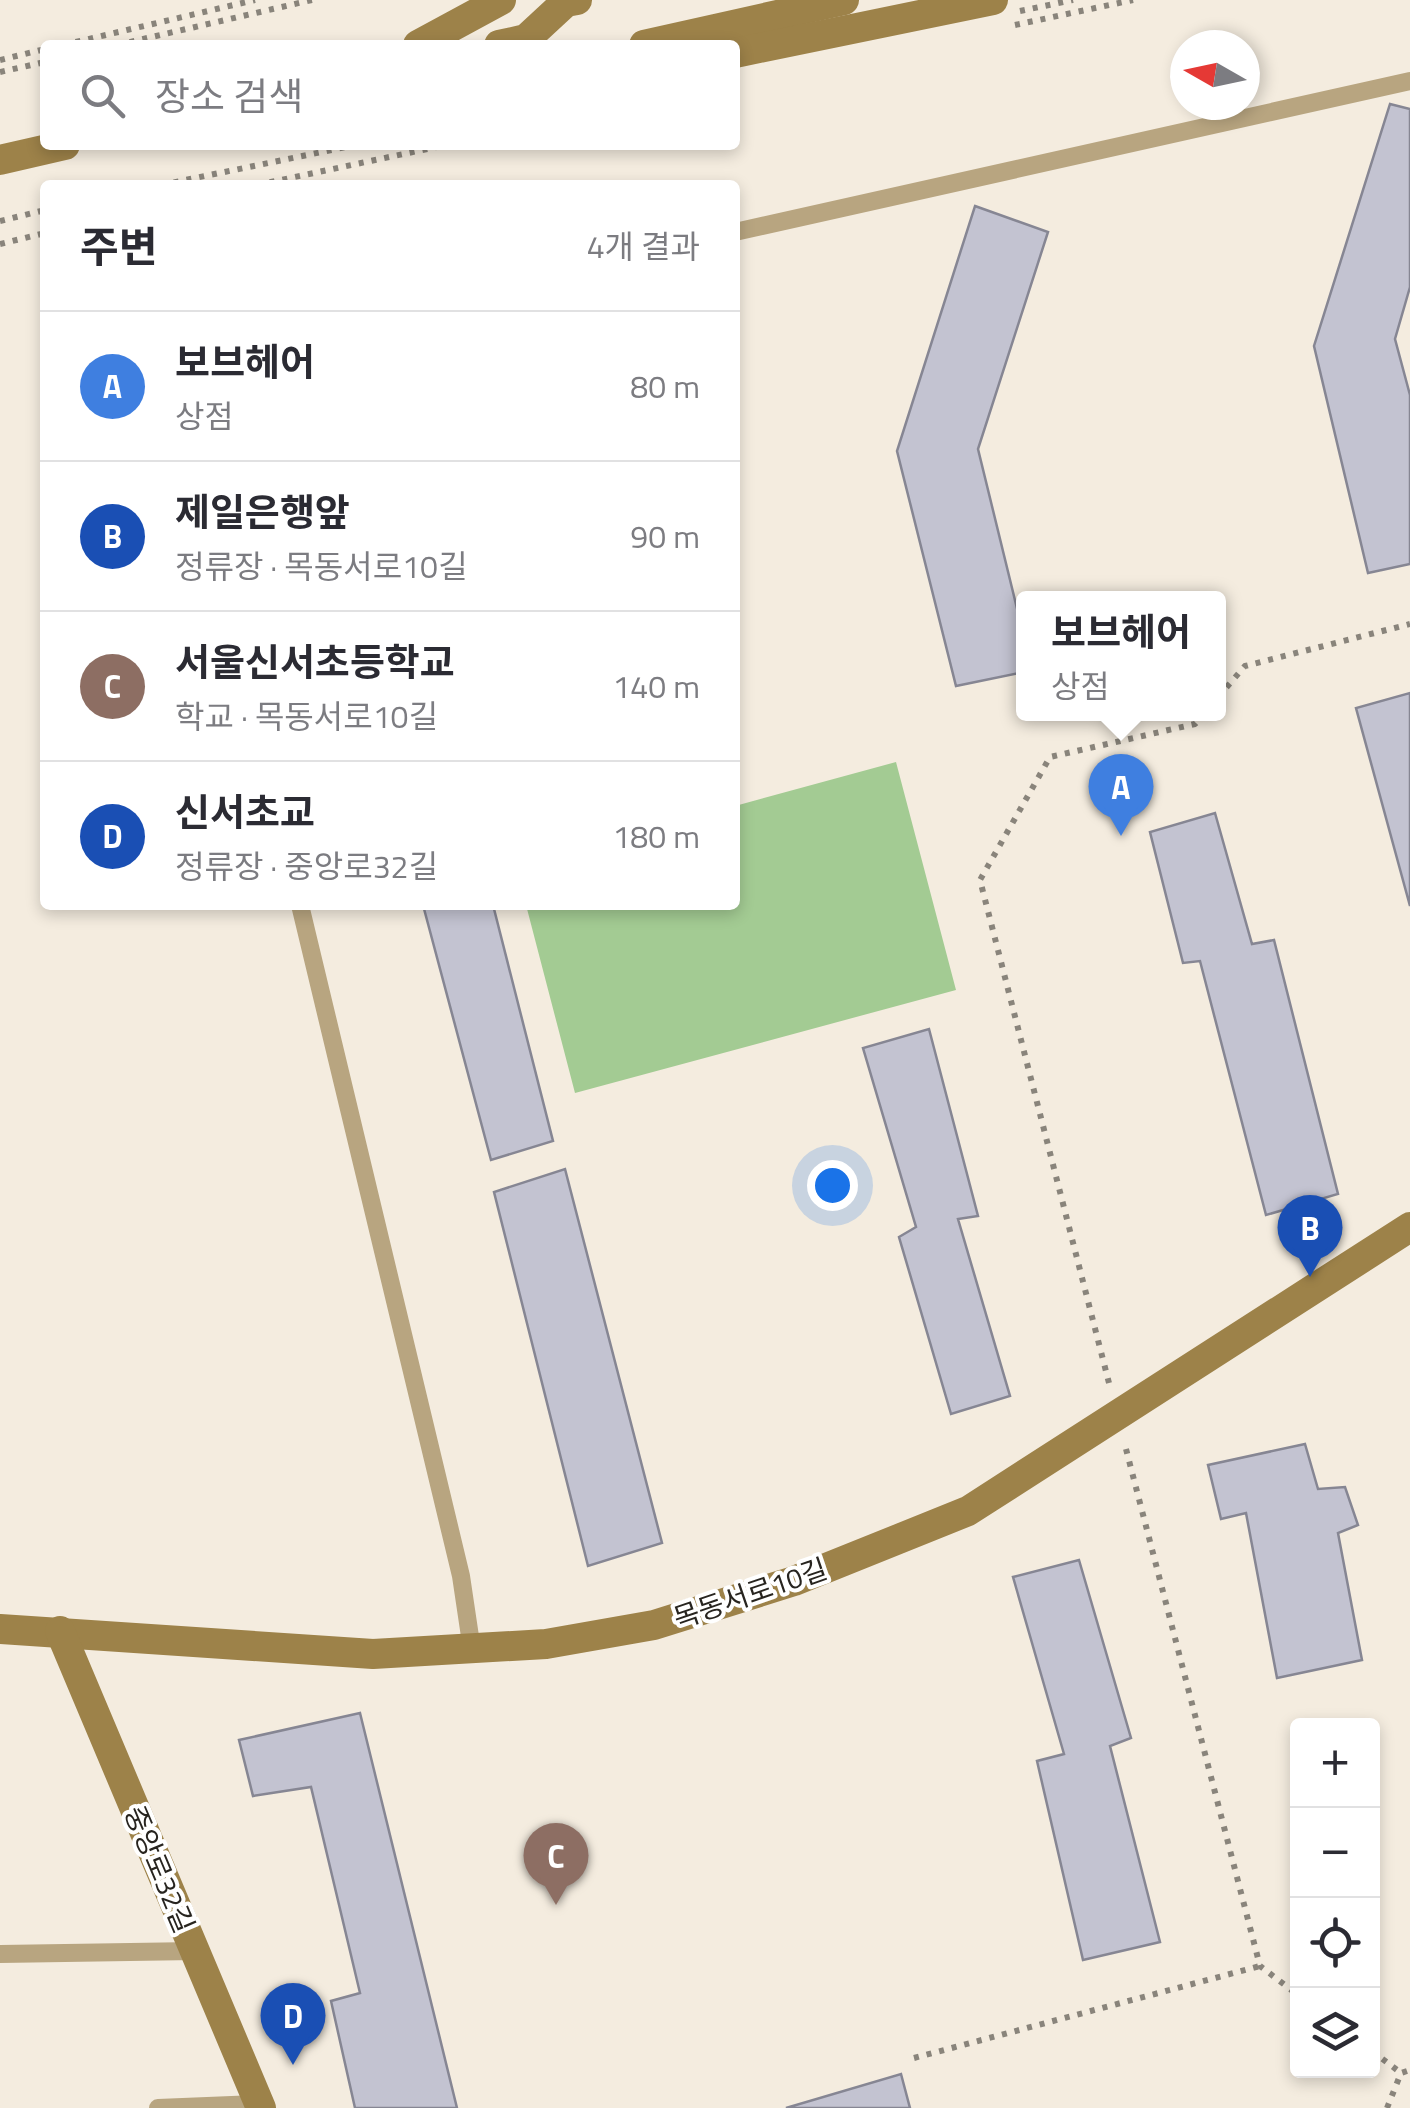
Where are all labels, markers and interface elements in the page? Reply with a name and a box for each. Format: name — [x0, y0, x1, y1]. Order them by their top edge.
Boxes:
north arrow — [1170, 30, 1260, 120]
search box — [40, 40, 740, 150]
text: 장소 검색 — [155, 67, 303, 125]
icon: search — [75, 68, 130, 123]
text: 주변 — [80, 214, 157, 278]
text: 4개 결과 — [587, 222, 700, 270]
text: 보브헤어 — [175, 333, 315, 391]
text: A — [103, 362, 122, 410]
text: 80 m — [630, 362, 700, 410]
text: 상점 — [175, 392, 234, 440]
text: 제일은행앞 — [175, 483, 350, 541]
text: B — [103, 512, 122, 560]
text: 90 m — [630, 512, 700, 560]
text: 정류장 · 목동서로10길 — [175, 542, 467, 590]
popup — [1016, 591, 1226, 721]
text: 보브헤어 — [1051, 603, 1191, 661]
text: 서울신서초등학교 — [175, 633, 455, 691]
text: C — [104, 662, 121, 710]
text: 140 m — [612, 662, 700, 710]
text: 상점 — [1051, 662, 1110, 710]
text: 학교 · 목동서로10길 — [175, 692, 438, 740]
pin: A — [1088, 754, 1154, 836]
text: 신서초교 — [175, 783, 315, 841]
text: D — [102, 812, 123, 860]
text: 180 m — [612, 812, 700, 860]
text: 정류장 · 중앙로32길 — [175, 842, 438, 890]
your location — [807, 1160, 858, 1211]
pin: B — [1278, 1194, 1342, 1277]
street label: 목동서로10길 — [667, 1547, 833, 1639]
map controls — [1290, 1718, 1380, 2078]
button: + — [1290, 1718, 1380, 1808]
street label: 중앙로32길 — [114, 1799, 206, 1939]
button: − — [1290, 1808, 1380, 1898]
pin: C — [524, 1822, 588, 1905]
button: locate — [1290, 1898, 1380, 1988]
pin: D — [260, 1982, 326, 2065]
button: layers — [1290, 1988, 1380, 2078]

